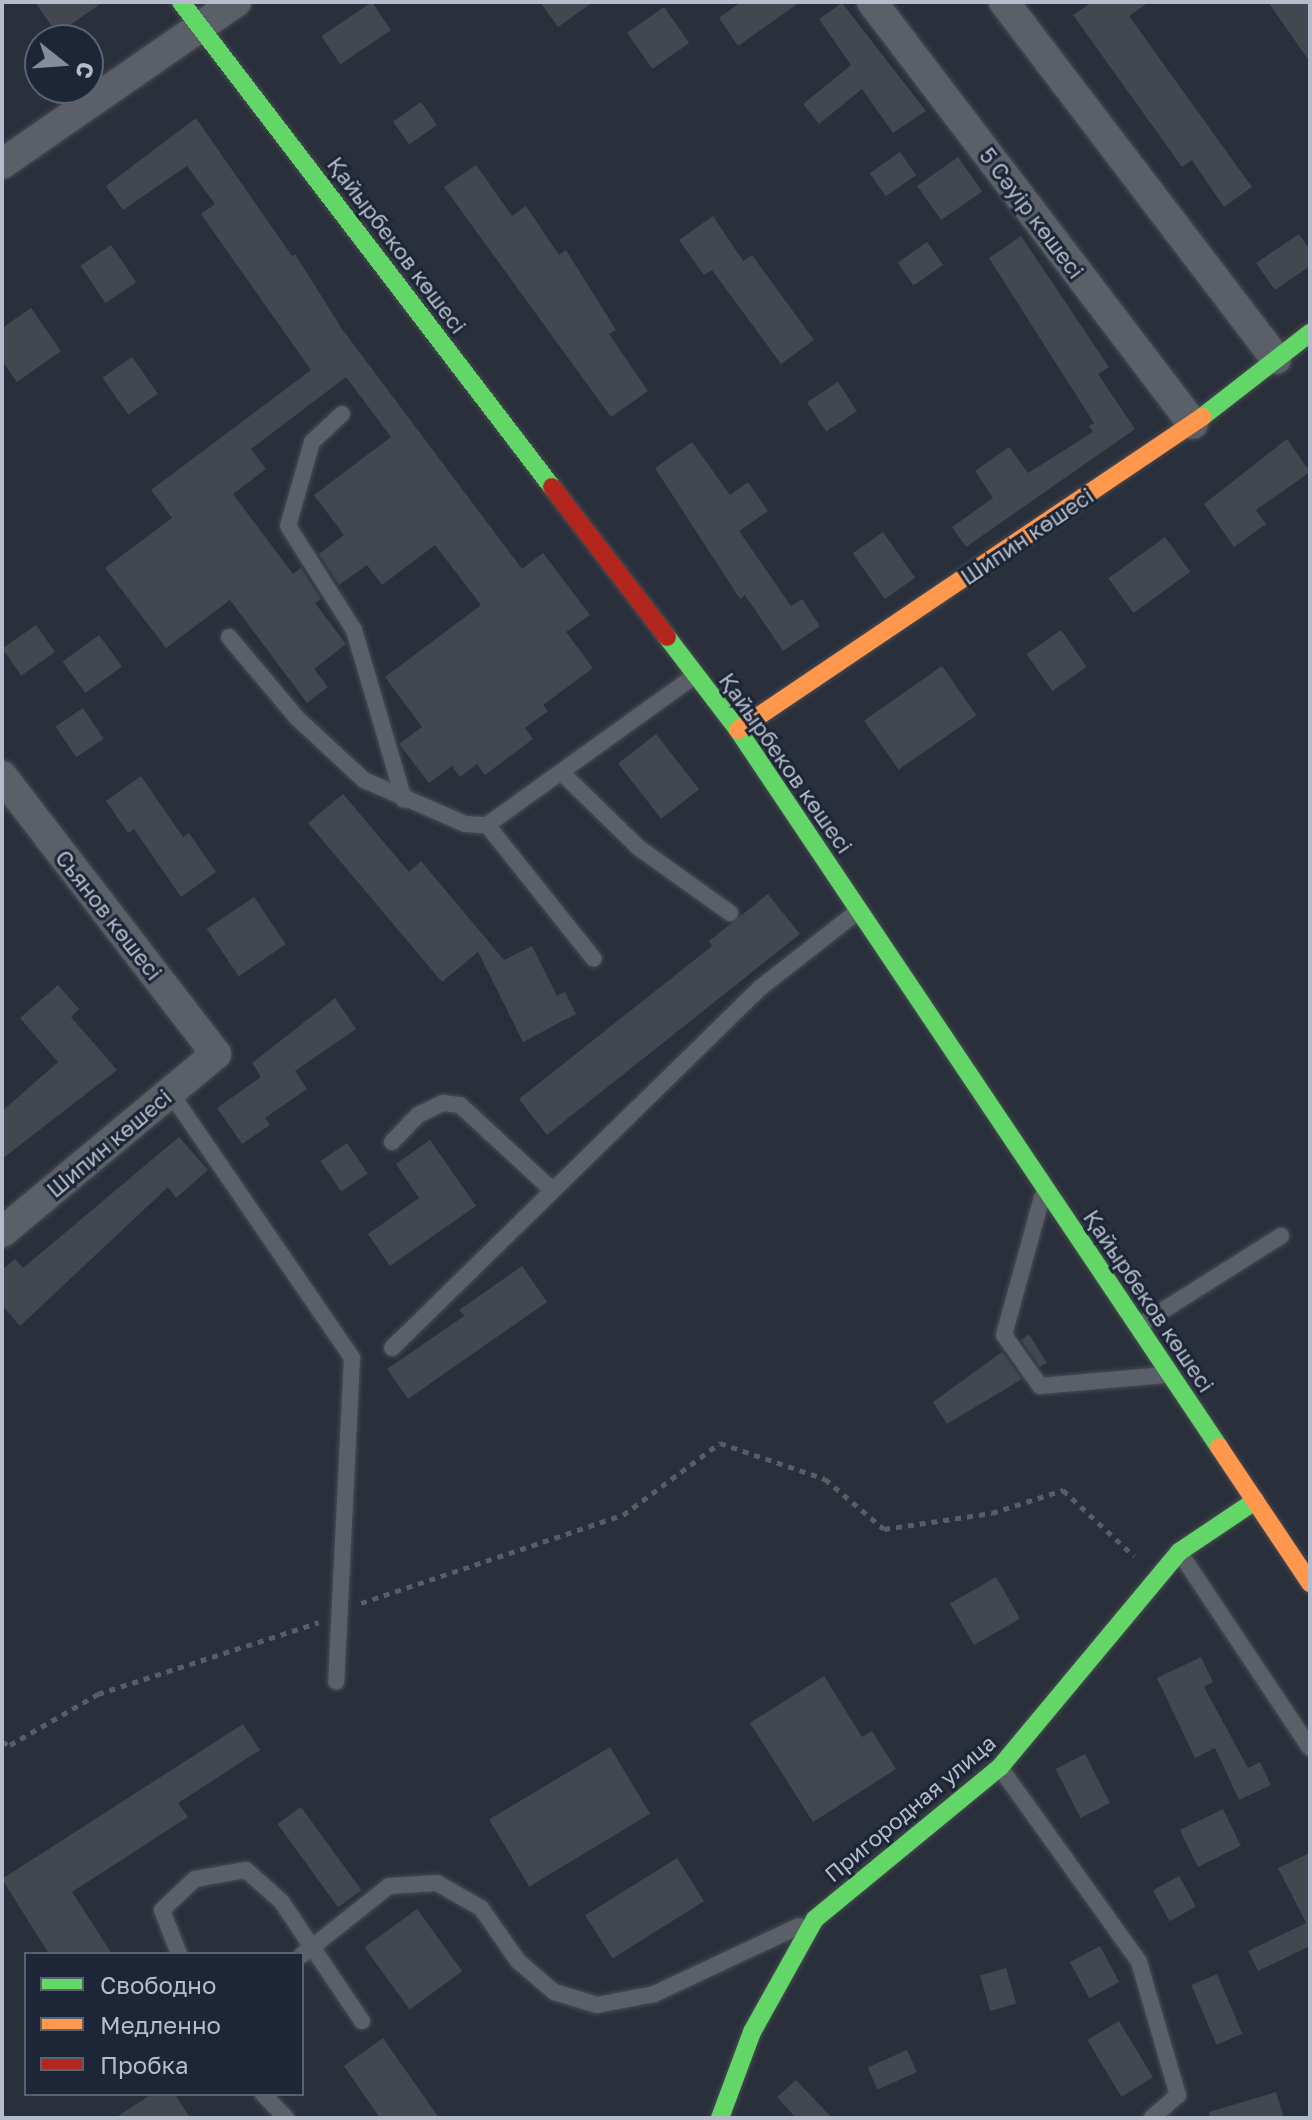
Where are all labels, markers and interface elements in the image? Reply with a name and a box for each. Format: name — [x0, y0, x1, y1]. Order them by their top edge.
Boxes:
north arrow — [24, 24, 104, 104]
text: С — [70, 59, 101, 82]
street label: 5 Сәуір көшесі — [974, 142, 1090, 284]
street label: Қайырбеков көшесі — [322, 152, 472, 338]
street label: Шипин көшесі — [956, 482, 1098, 590]
street label: Қайырбеков көшесі — [714, 668, 858, 858]
street label: Сьянов көшесі — [50, 845, 168, 985]
street label: Шипин көшесі — [41, 1083, 177, 1203]
street label: Қайырбеков көшесі — [1078, 1205, 1220, 1397]
street label: Пригородная улица — [819, 1729, 1001, 1887]
legend — [24, 1952, 304, 2096]
text: Свободно — [100, 1970, 216, 1999]
text: Медленно — [100, 2010, 221, 2039]
text: Пробка — [100, 2050, 189, 2079]

